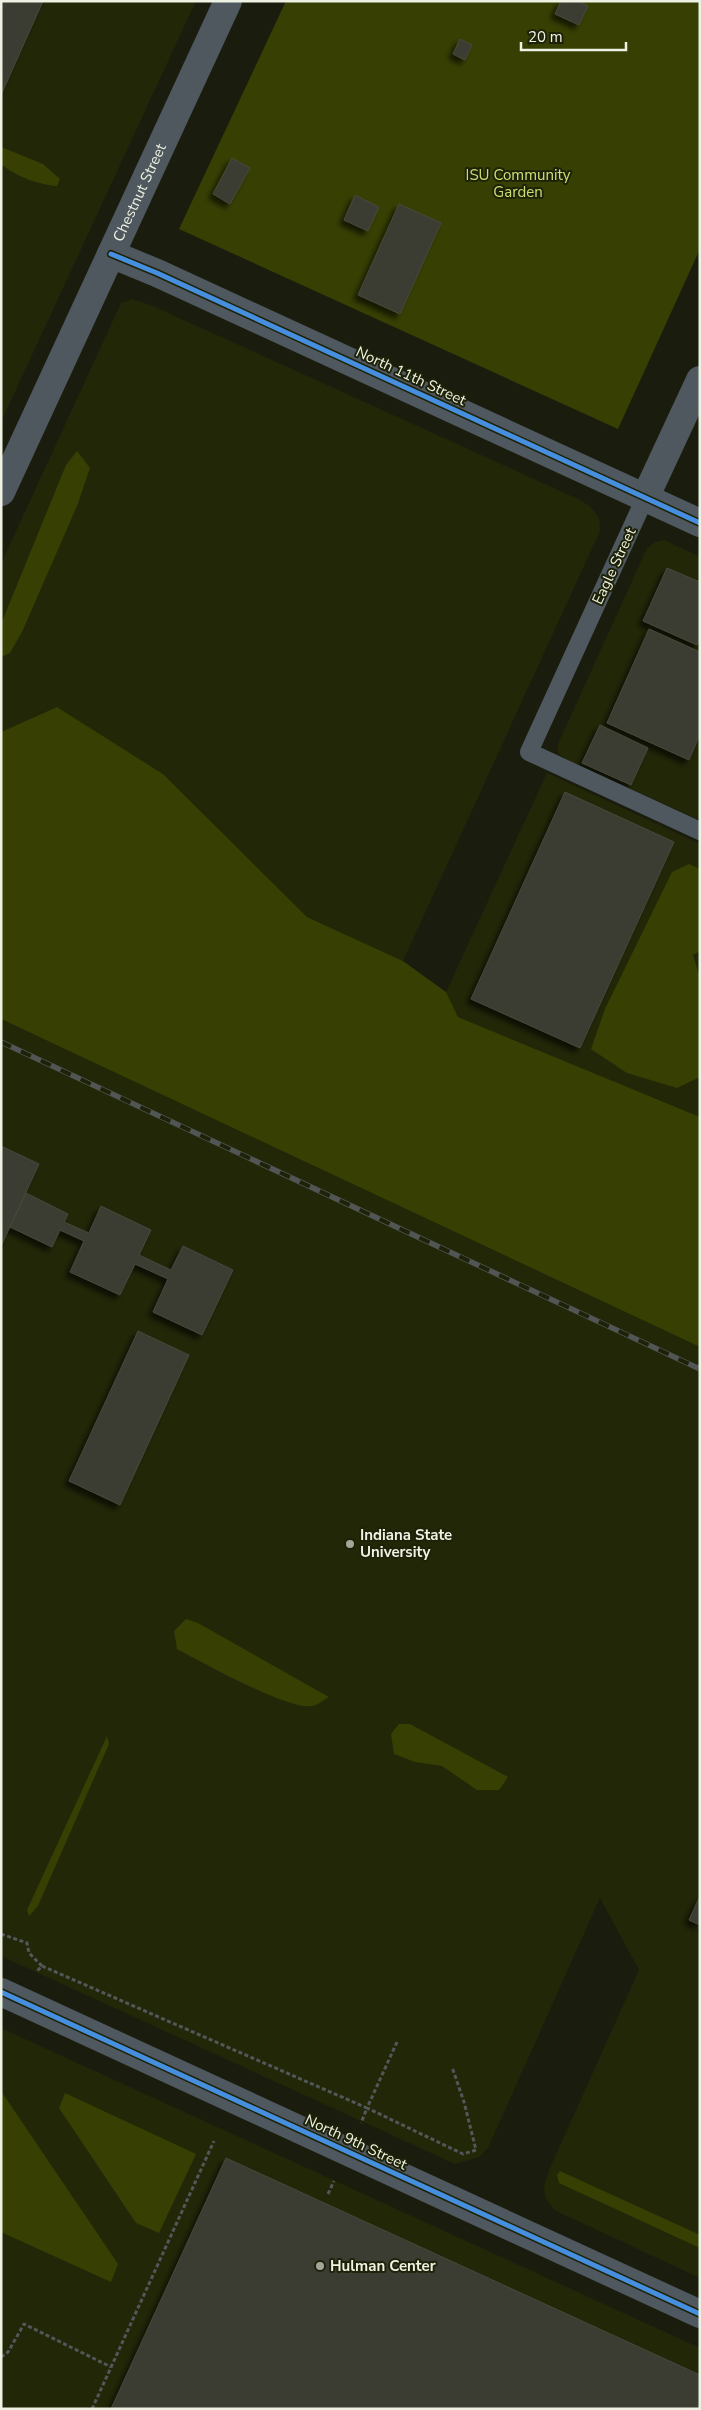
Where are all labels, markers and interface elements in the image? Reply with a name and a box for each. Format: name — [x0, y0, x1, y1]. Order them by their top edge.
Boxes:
scale bar — [521, 20, 626, 52]
text: 20 m — [528, 27, 563, 47]
street label: Chestnut Street — [108, 139, 171, 245]
park label: ISU Community Garden — [466, 165, 571, 202]
street label: North 11th Street — [353, 342, 470, 411]
street label: Eagle Street — [588, 524, 641, 608]
place label: Indiana State University — [360, 1525, 452, 1562]
marker: Indiana State University — [344, 1538, 356, 1550]
street label: North 9th Street — [302, 2110, 411, 2175]
place label: Hulman Center — [330, 2256, 436, 2276]
marker: Hulman Center — [314, 2260, 326, 2272]

